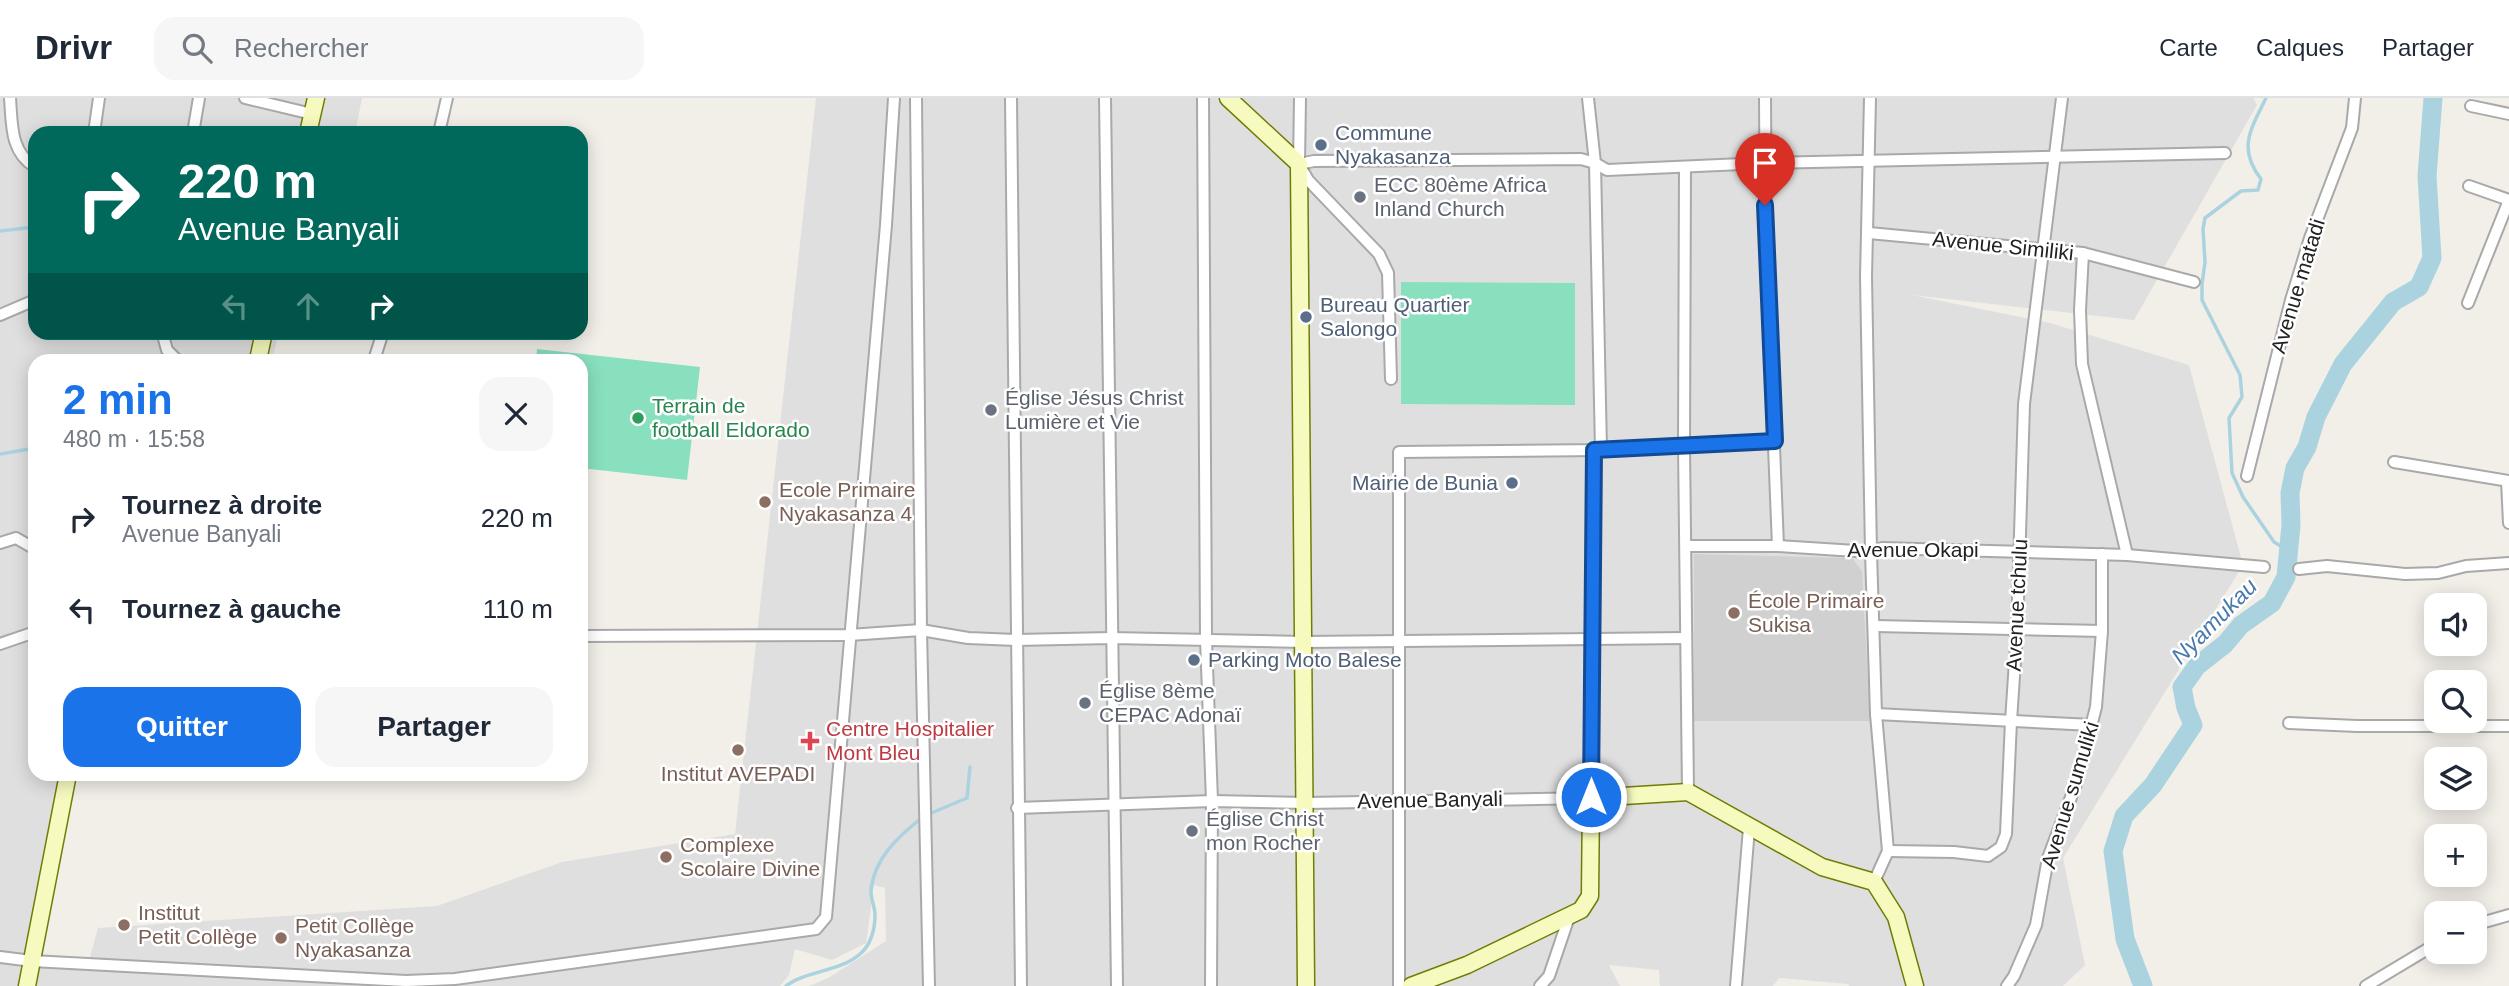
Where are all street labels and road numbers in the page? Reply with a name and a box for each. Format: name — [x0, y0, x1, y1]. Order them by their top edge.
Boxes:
street label: Avenue matadi — [2266, 216, 2329, 356]
street label: Avenue Similiki — [1931, 227, 2075, 264]
street label: Avenue Okapi — [1847, 538, 1979, 561]
street label: Avenue tchulu — [2002, 538, 2031, 672]
street label: Avenue sumuliki — [2036, 719, 2103, 871]
street label: Avenue Banyali — [1357, 787, 1503, 812]

